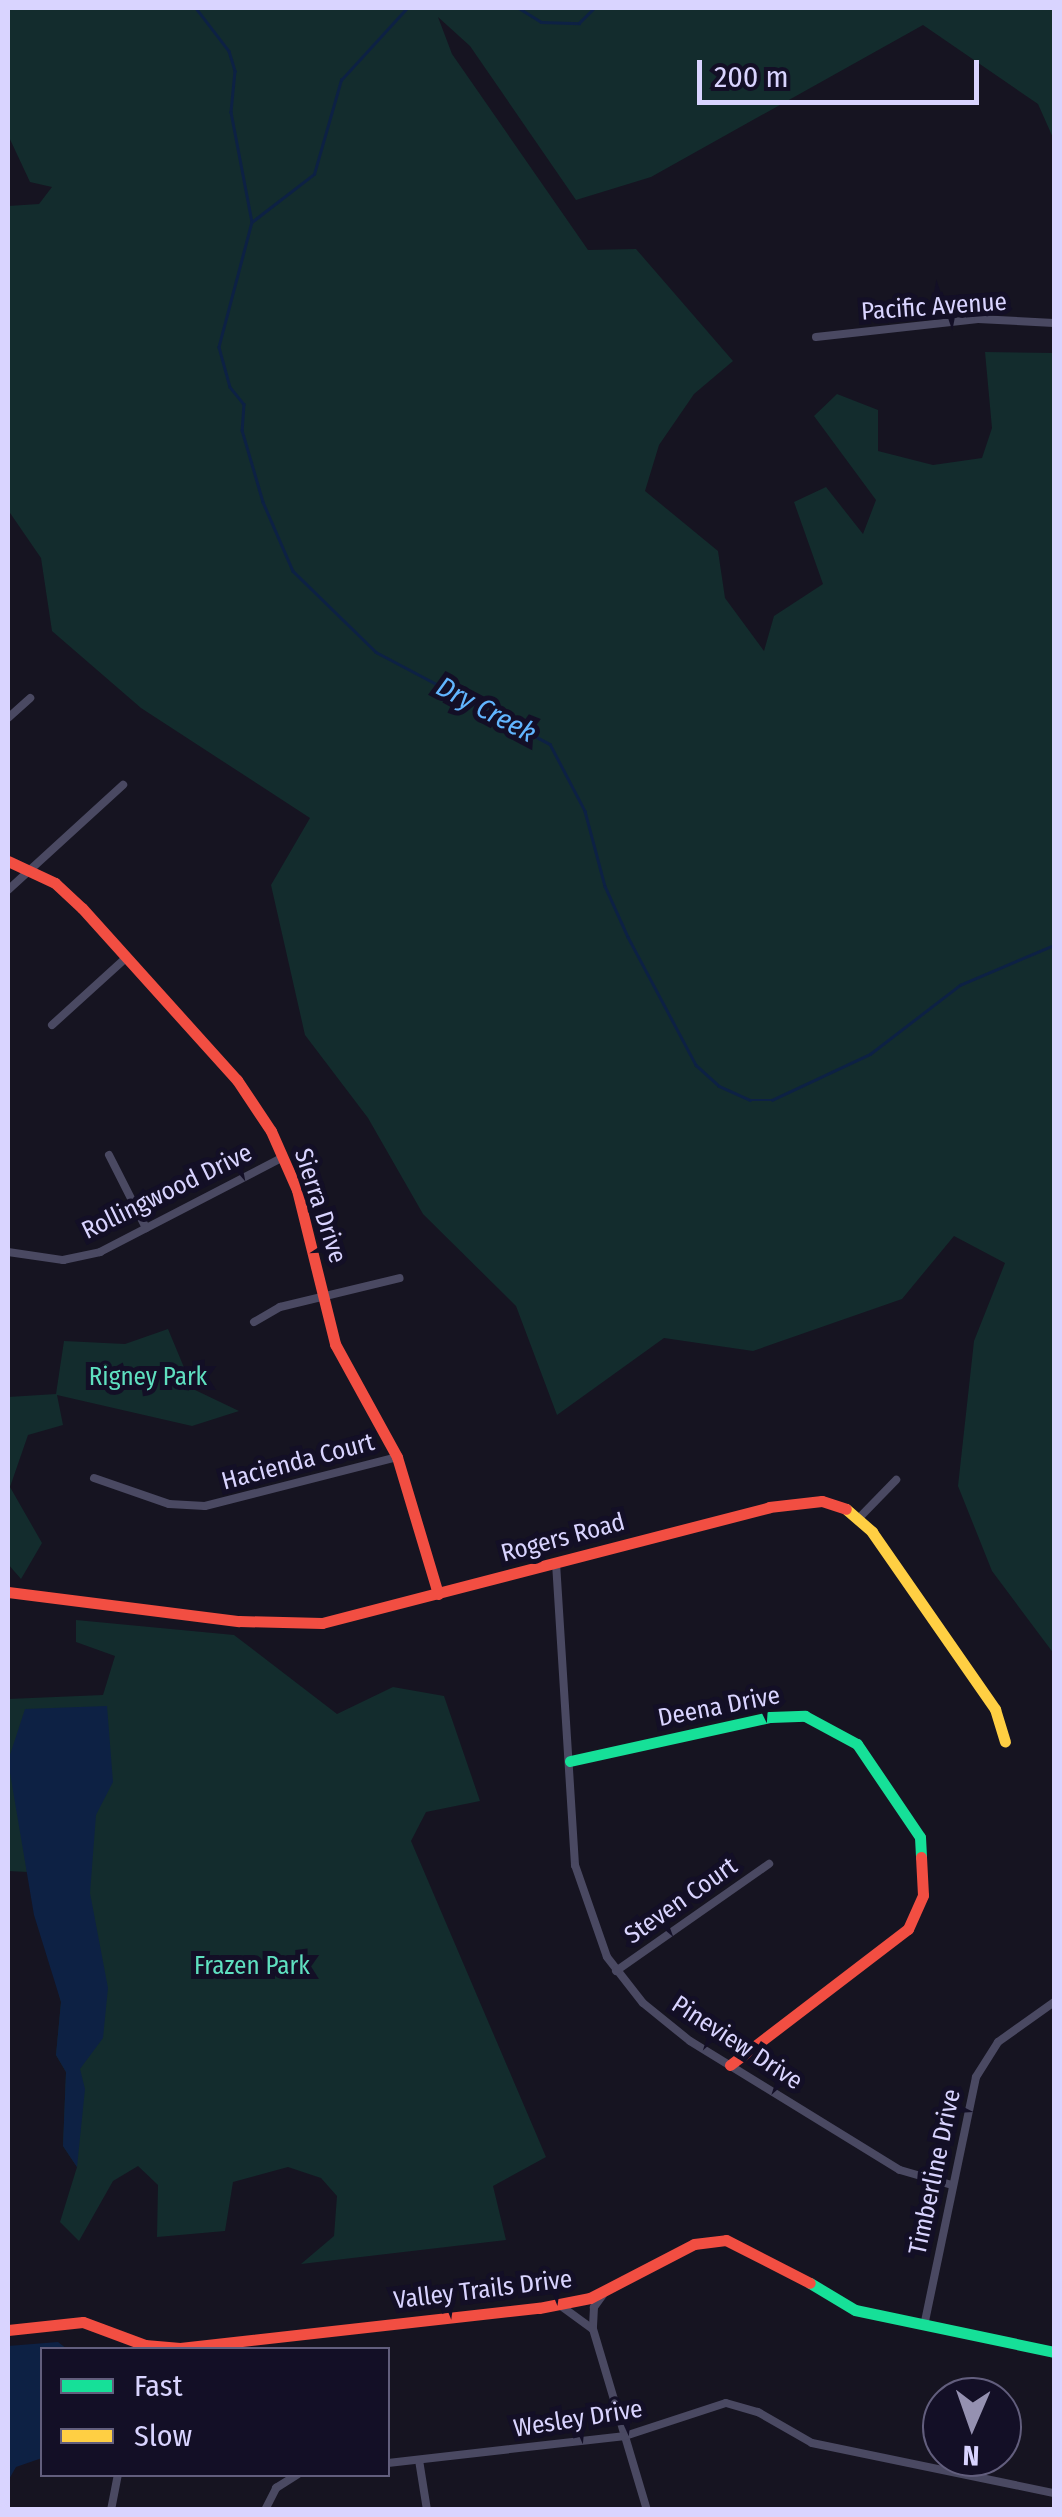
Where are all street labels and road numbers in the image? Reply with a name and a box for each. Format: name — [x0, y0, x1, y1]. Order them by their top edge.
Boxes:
street label: Pacific Avenue — [860, 287, 1008, 327]
street label: Rollingwood Drive — [77, 1138, 257, 1246]
street label: Sierra Drive — [287, 1145, 353, 1267]
street label: Hacienda Court — [218, 1427, 378, 1497]
street label: Rogers Road — [498, 1507, 628, 1569]
street label: Deena Drive — [656, 1680, 782, 1734]
street label: Steven Court — [619, 1851, 743, 1951]
street label: Pineview Drive — [666, 1990, 808, 2096]
street label: Timberline Drive — [903, 2086, 967, 2258]
street label: Valley Trails Drive — [392, 2264, 574, 2316]
street label: Wesley Drive — [511, 2394, 645, 2444]

